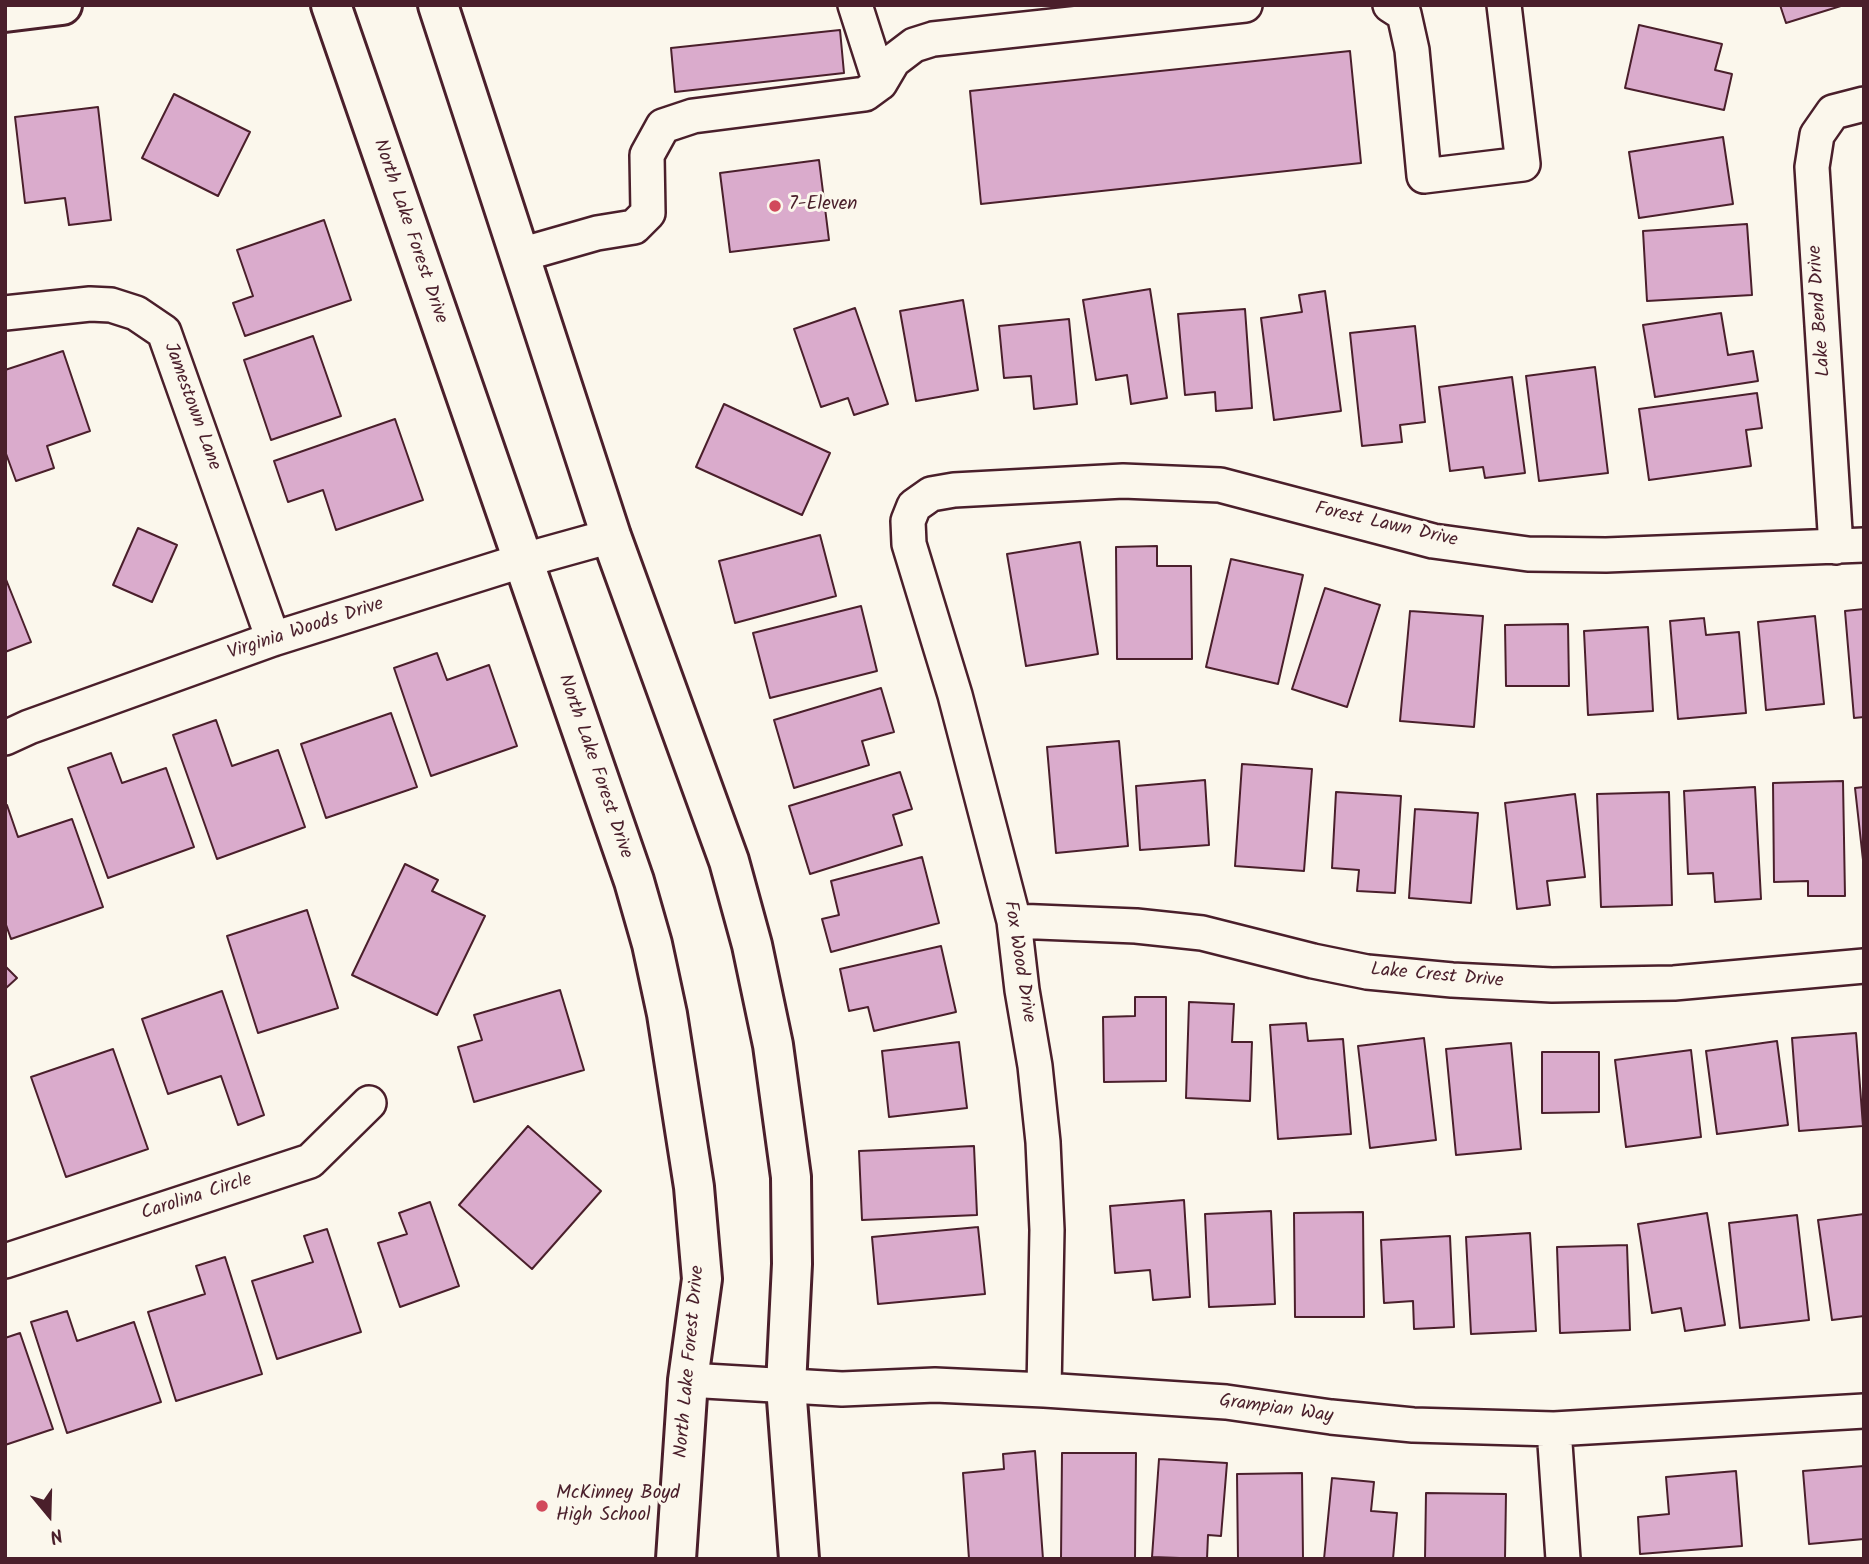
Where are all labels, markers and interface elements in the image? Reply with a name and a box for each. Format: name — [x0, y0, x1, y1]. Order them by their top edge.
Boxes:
street label: North Lake Forest Drive — [367, 137, 451, 327]
place label: 7-Eleven — [789, 195, 857, 217]
marker: 7-Eleven — [767, 198, 783, 214]
street label: Lake Bend Drive — [1805, 244, 1837, 378]
street label: Jamestown Lane — [157, 340, 225, 474]
street label: Forest Lawn Drive — [1312, 498, 1460, 554]
street label: Virginia Woods Drive — [225, 594, 387, 666]
street label: North Lake Forest Drive — [552, 672, 636, 862]
street label: Fox Wood Drive — [997, 899, 1039, 1025]
street label: Lake Crest Drive — [1370, 960, 1504, 994]
street label: Carolina Circle — [139, 1169, 255, 1227]
street label: North Lake Forest Drive — [671, 1265, 711, 1459]
street label: Grampian Way — [1218, 1391, 1334, 1429]
north arrow — [14, 1480, 84, 1550]
place label: McKinney Boyd High School — [556, 1484, 680, 1528]
marker: McKinney Boyd High School — [534, 1498, 550, 1514]
text: N — [45, 1519, 66, 1551]

